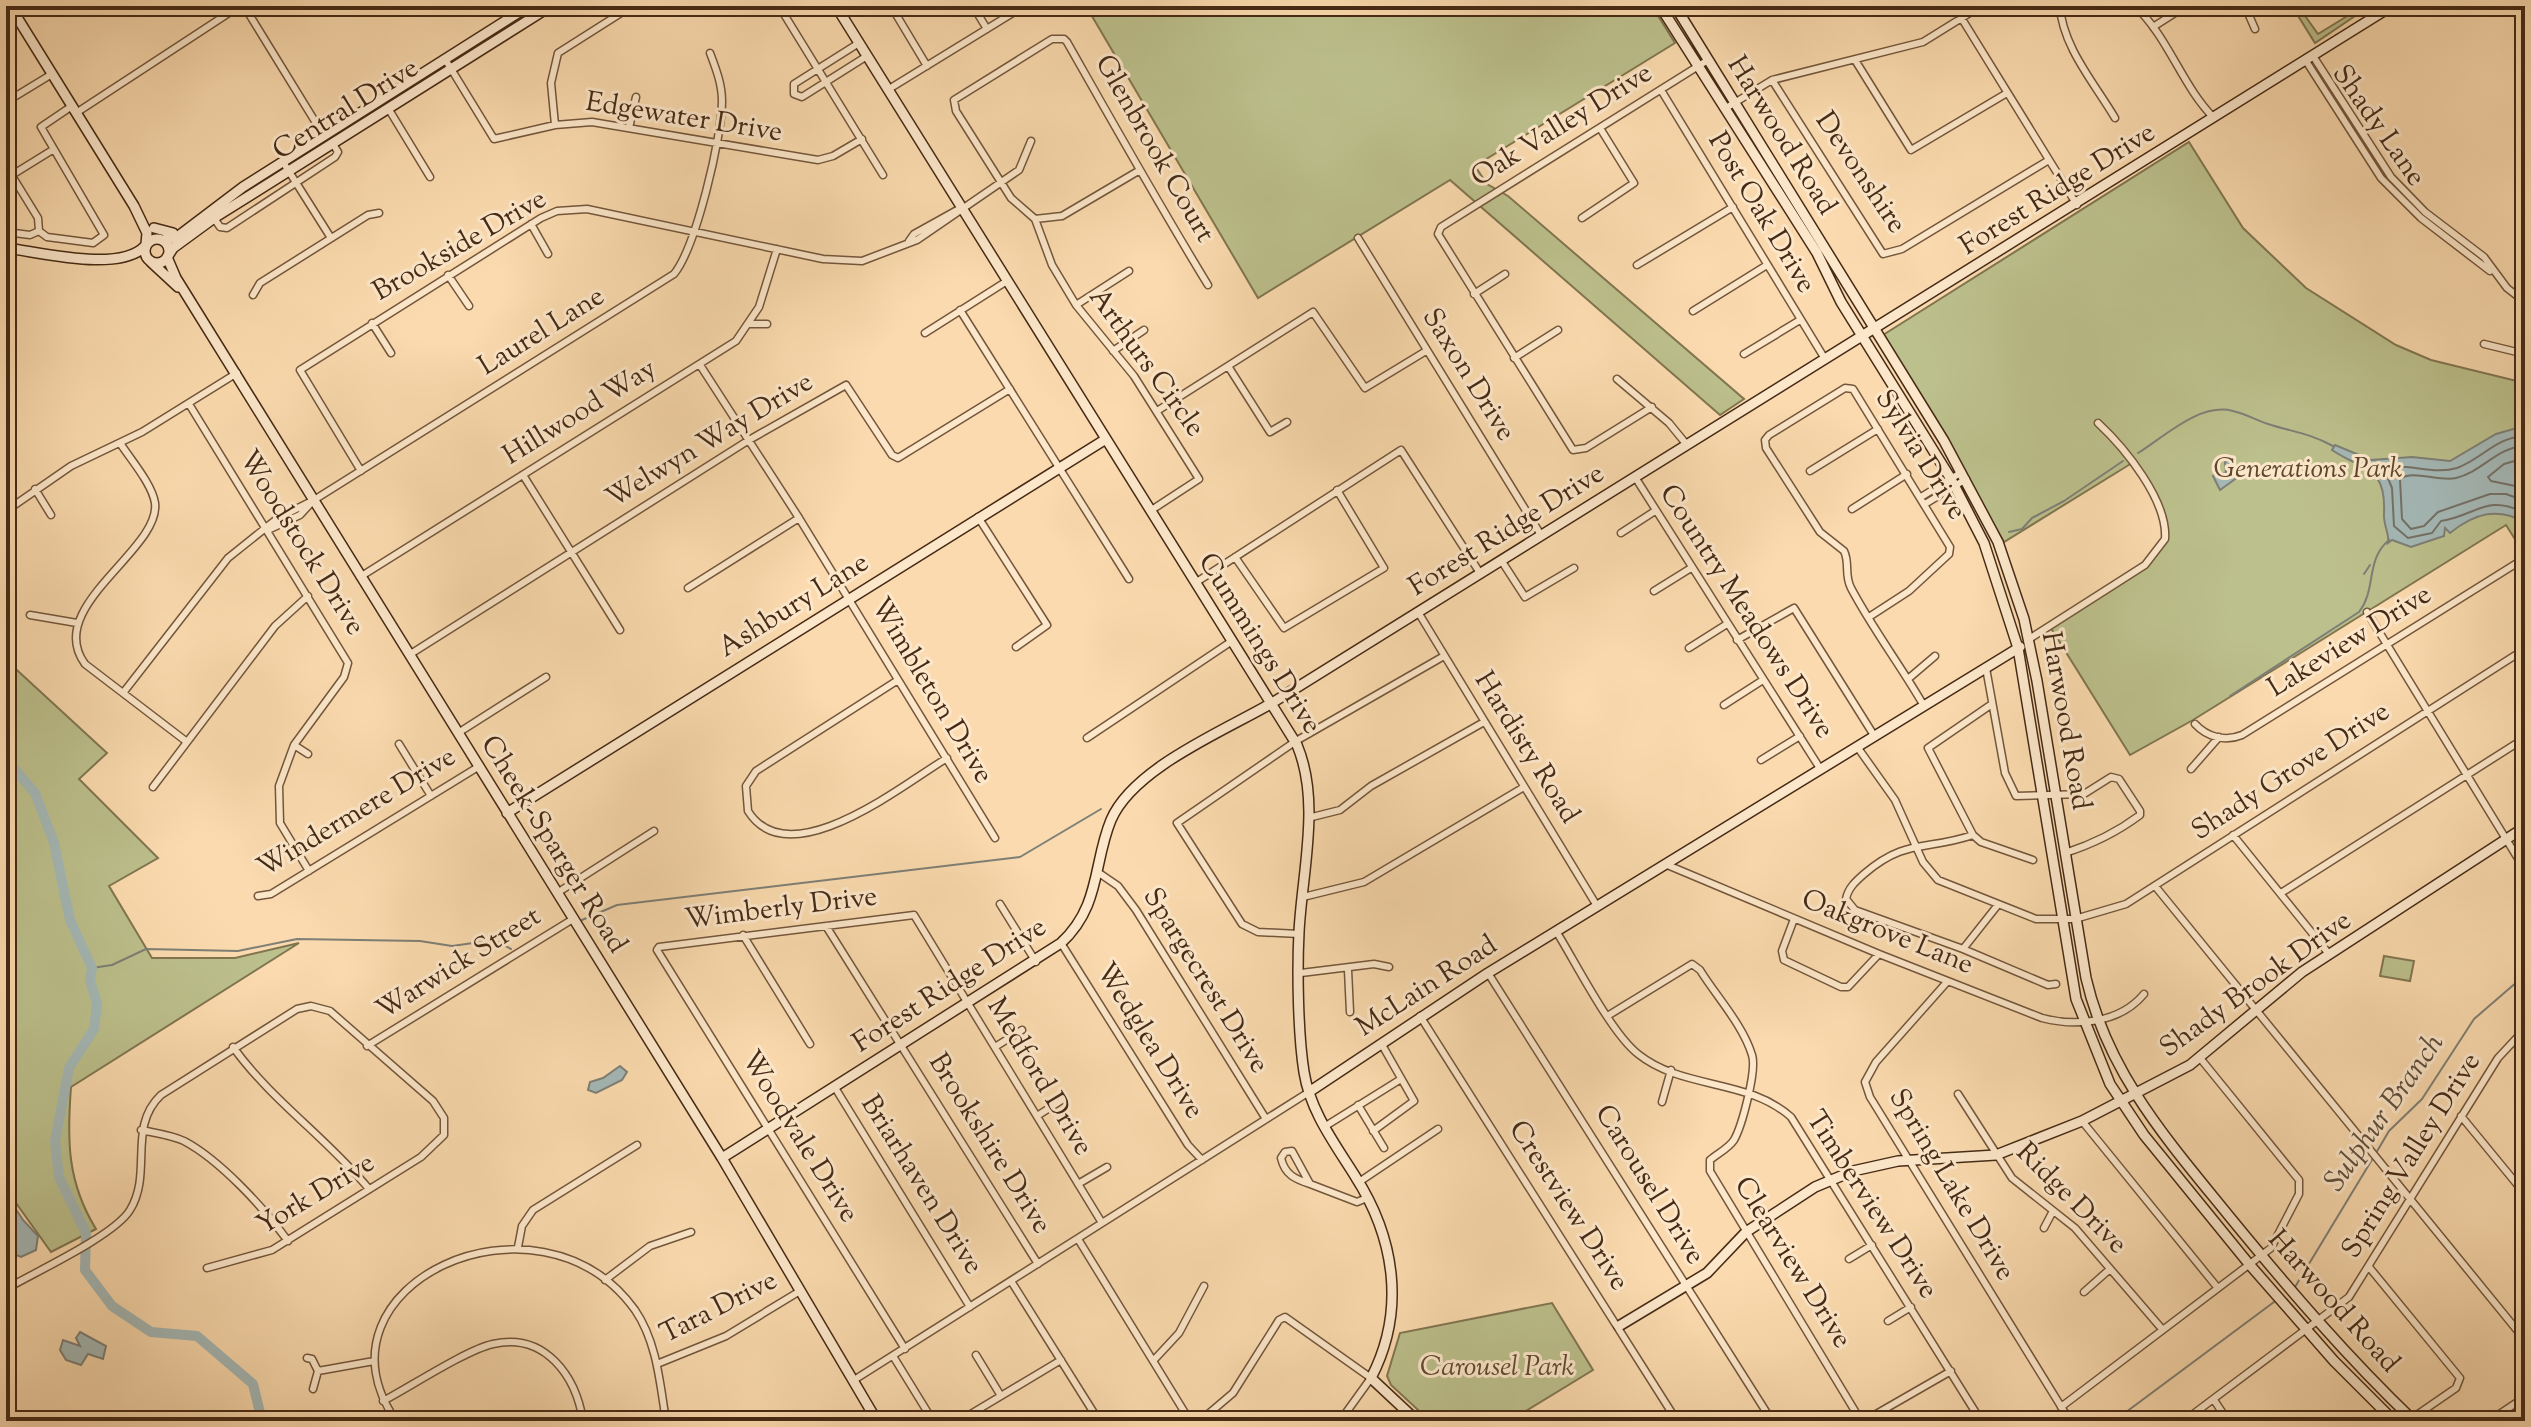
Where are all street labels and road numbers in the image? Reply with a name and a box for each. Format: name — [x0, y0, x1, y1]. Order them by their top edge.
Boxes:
street label: Glenbrook Court — [1084, 48, 1224, 251]
street label: Central Drive — [265, 49, 427, 171]
street label: Harwood Road — [1716, 49, 1846, 223]
street label: Oak Valley Drive — [1464, 54, 1660, 198]
street label: Shady Lane — [2321, 57, 2435, 195]
street label: Edgewater Drive — [583, 83, 785, 153]
street label: Devonshire — [1804, 104, 1916, 242]
street label: Forest Ridge Drive — [1952, 114, 2164, 266]
street label: Post Oak Drive — [1697, 125, 1825, 301]
street label: Brookside Drive — [366, 180, 554, 312]
street label: Laurel Lane — [471, 277, 613, 387]
street label: Arthurs Circle — [1078, 280, 1214, 446]
street label: Saxon Drive — [1411, 301, 1525, 449]
street label: Hillwood Way — [496, 350, 664, 476]
street label: Welwyn Way Drive — [599, 363, 821, 519]
street label: Sylvia Drive — [1864, 382, 1976, 528]
street label: Woodstock Drive — [228, 443, 374, 643]
street label: Forest Ridge Drive — [1401, 455, 1613, 607]
street label: Country Meadows Drive — [1649, 477, 1843, 747]
street label: Ashbury Lane — [711, 544, 877, 668]
street label: Cummings Drive — [1187, 546, 1331, 742]
street label: Lakeview Drive — [2260, 576, 2440, 708]
street label: Wimbleton Drive — [860, 590, 1002, 792]
street label: Harwood Road — [2030, 629, 2100, 814]
street label: Hardisty Road — [1463, 664, 1589, 832]
street label: Shady Grove Drive — [2184, 693, 2398, 851]
street label: Cheek-Sparger Road — [470, 728, 636, 962]
street label: Windermere Drive — [250, 738, 464, 888]
street label: Wimberly Drive — [682, 877, 880, 941]
street label: Oakgrove Lane — [1795, 880, 1979, 986]
street label: Spargecrest Drive — [1132, 881, 1278, 1081]
street label: Warwick Street — [369, 897, 549, 1031]
street label: Shady Brook Drive — [2152, 902, 2360, 1068]
street label: Forest Ridge Drive — [845, 908, 1055, 1064]
street label: McLain Road — [1349, 926, 1506, 1048]
street label: Wedglea Drive — [1085, 955, 1213, 1127]
street label: Medford Drive — [976, 990, 1102, 1164]
street label: Woodvale Drive — [730, 1043, 868, 1231]
street label: Spring Valley Drive — [2333, 1045, 2491, 1267]
street label: Brookshire Drive — [917, 1046, 1061, 1242]
street label: Spring Lake Drive — [1878, 1081, 2024, 1289]
street label: Briarhaven Drive — [850, 1088, 992, 1282]
street label: Carousel Drive — [1584, 1097, 1714, 1273]
street label: Timberview Drive — [1795, 1103, 1947, 1307]
street label: Crestview Drive — [1498, 1113, 1638, 1299]
street label: Ridge Drive — [2006, 1134, 2136, 1264]
street label: York Drive — [249, 1144, 383, 1246]
street label: Clearview Drive — [1723, 1169, 1861, 1357]
street label: Harwood Road — [2258, 1221, 2408, 1383]
street label: Tara Drive — [654, 1261, 784, 1355]

